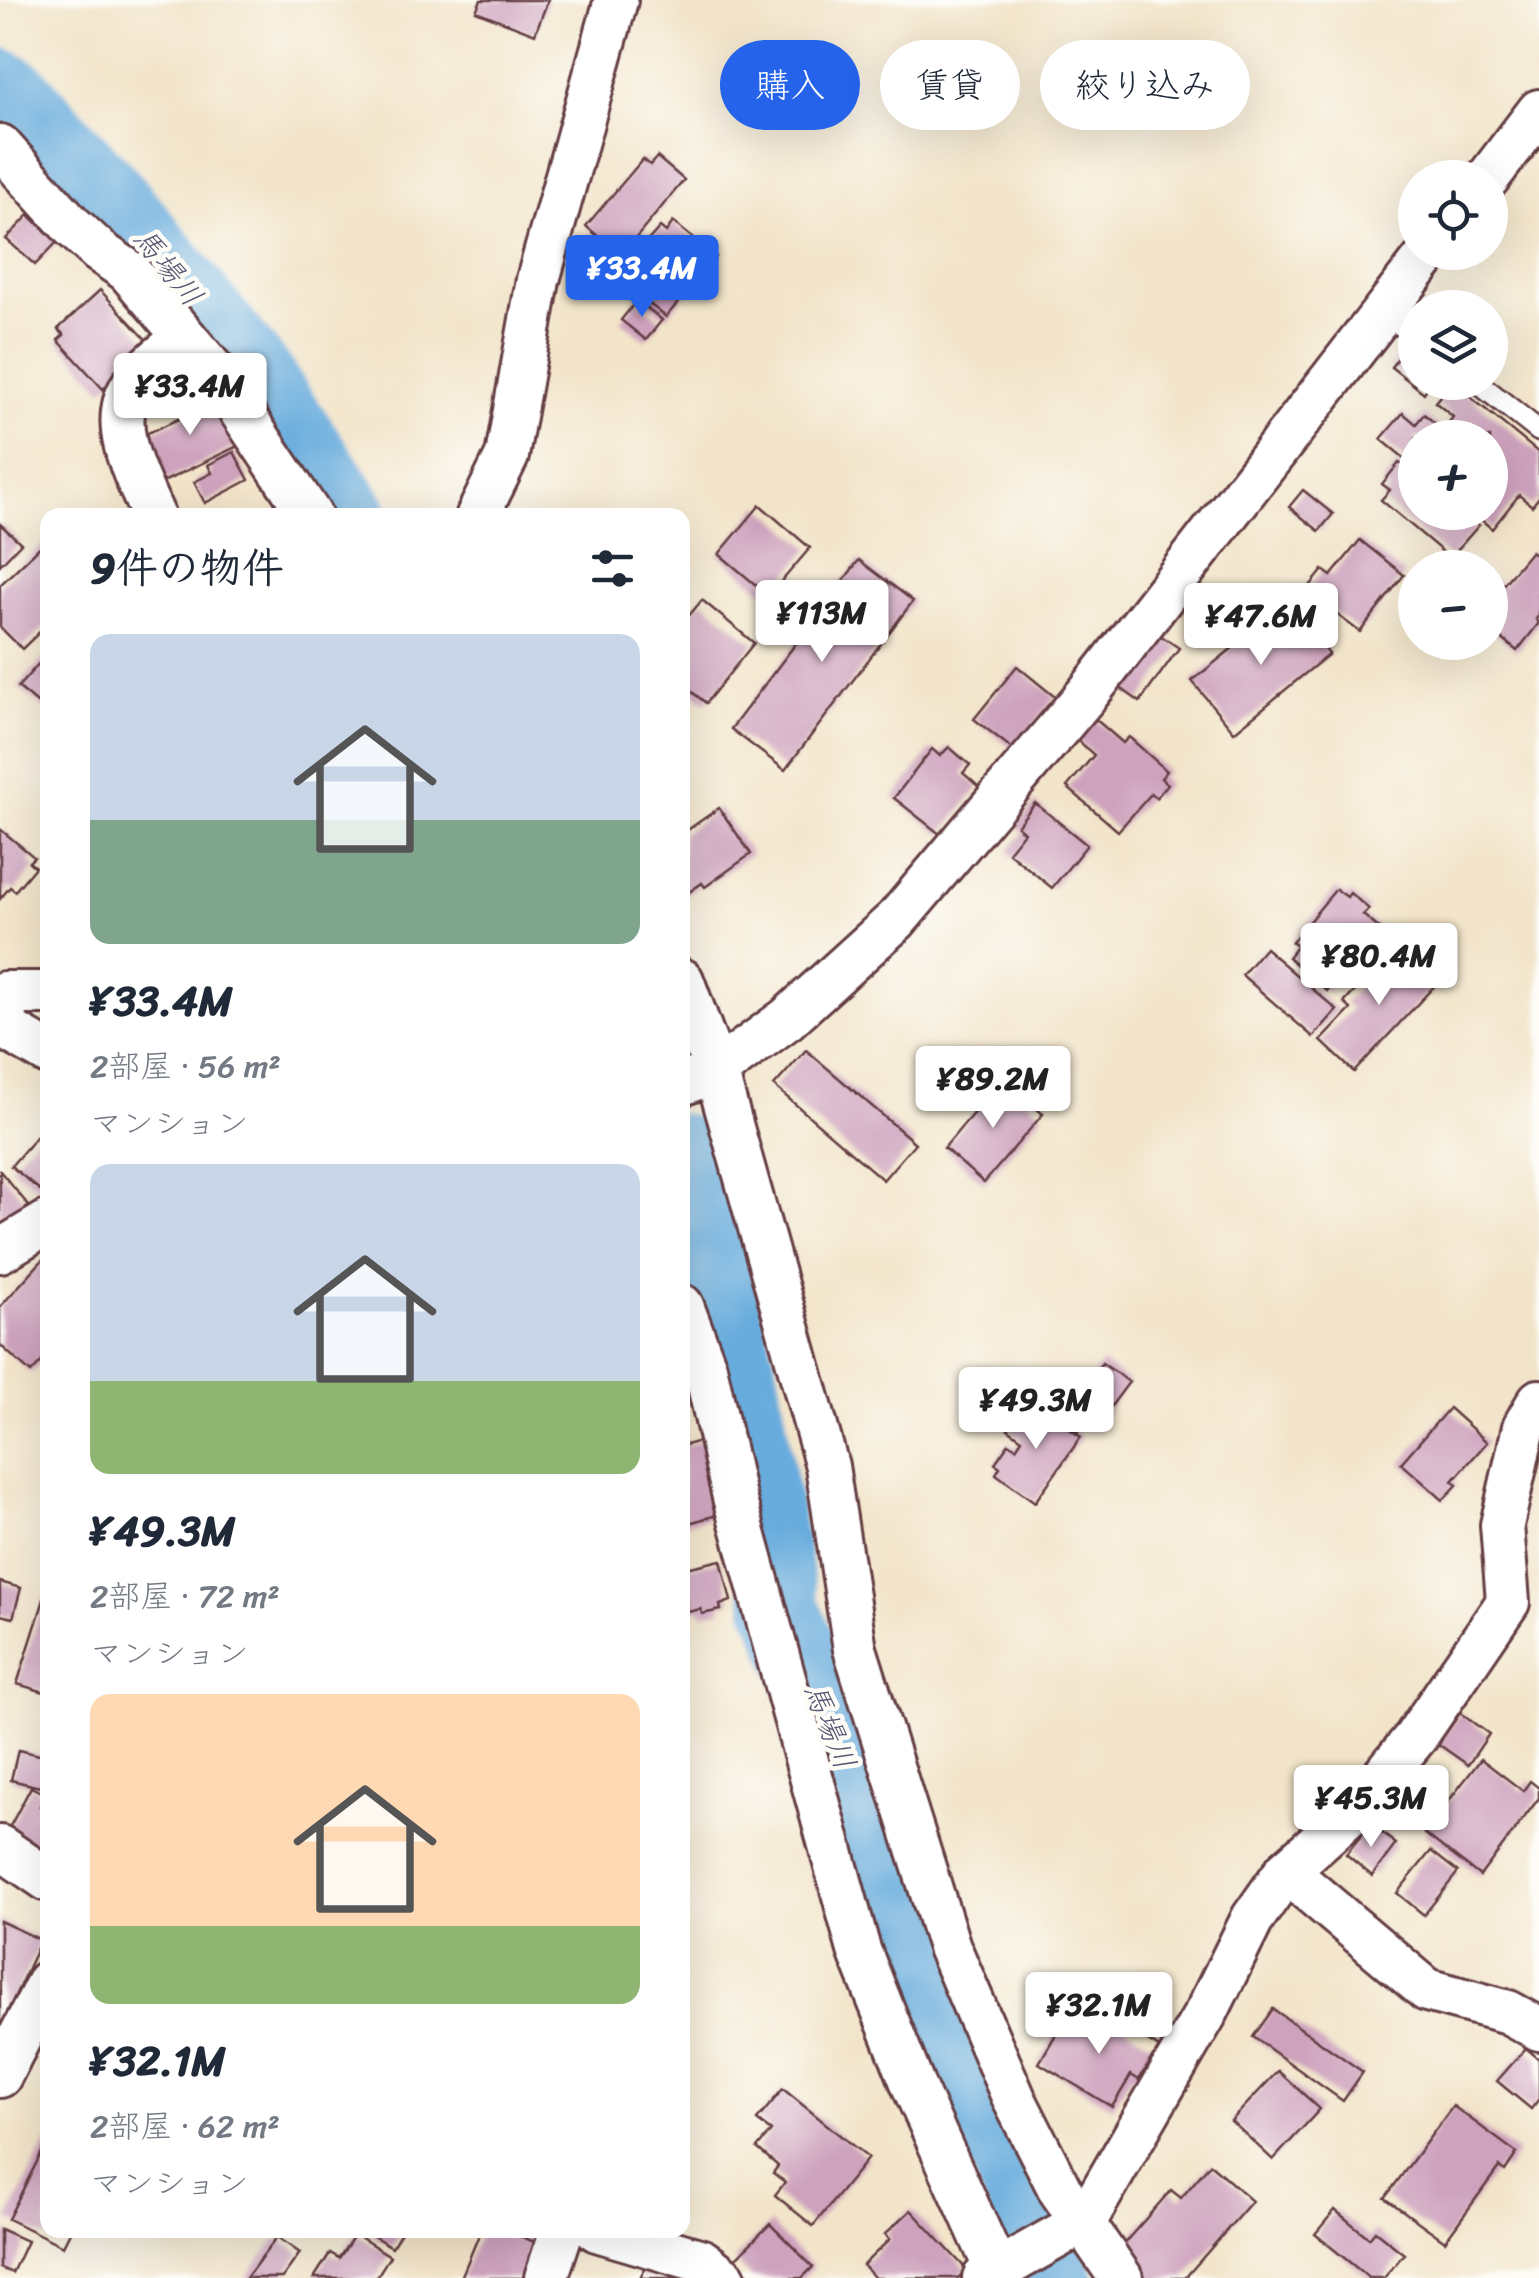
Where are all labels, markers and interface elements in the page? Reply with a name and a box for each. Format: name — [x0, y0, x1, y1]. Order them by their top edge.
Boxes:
chip: 購入 — [720, 40, 860, 130]
chip: 賃貸 — [880, 40, 1020, 130]
chip: 絞り込み — [1040, 40, 1250, 130]
map controls — [1398, 160, 1508, 660]
button: locate — [1398, 160, 1508, 270]
water label: 馬場川 — [119, 215, 217, 319]
pin: ¥33.4M — [561, 235, 723, 320]
text: ¥33.4M — [588, 239, 696, 296]
button: layers — [1398, 290, 1508, 400]
pin: ¥33.4M — [109, 353, 271, 438]
text: ¥33.4M — [136, 357, 244, 414]
button: + — [1398, 420, 1508, 530]
text: 9件の物件 — [90, 531, 284, 605]
icon: filters — [585, 541, 640, 596]
button: − — [1398, 550, 1508, 660]
pin: ¥113M — [752, 580, 892, 665]
pin: ¥47.6M — [1180, 583, 1342, 668]
text: ¥113M — [778, 584, 866, 641]
text: ¥47.6M — [1206, 587, 1316, 644]
icon: home — [275, 699, 455, 879]
pin: ¥80.4M — [1298, 923, 1460, 1008]
text: ¥80.4M — [1322, 927, 1436, 984]
text: ¥33.4M — [90, 964, 233, 1038]
text: 2部屋 · 56 m² — [90, 1038, 281, 1095]
pin: ¥89.2M — [912, 1046, 1074, 1131]
text: ¥89.2M — [938, 1050, 1048, 1107]
text: マンション — [90, 1095, 249, 1152]
icon: home — [275, 1229, 455, 1409]
pin: ¥49.3M — [955, 1367, 1117, 1452]
text: ¥49.3M — [981, 1371, 1091, 1428]
text: ¥49.3M — [90, 1494, 235, 1568]
text: 2部屋 · 72 m² — [90, 1568, 280, 1625]
text: マンション — [90, 1625, 249, 1682]
water label: 馬場川 — [788, 1674, 872, 1778]
icon: home — [275, 1759, 455, 1939]
pin: ¥45.3M — [1290, 1765, 1452, 1850]
text: ¥45.3M — [1316, 1769, 1426, 1826]
pin: ¥32.1M — [1018, 1972, 1180, 2057]
text: ¥32.1M — [1047, 1976, 1151, 2033]
text: ¥32.1M — [90, 2024, 226, 2098]
text: 2部屋 · 62 m² — [90, 2098, 280, 2155]
text: マンション — [90, 2155, 249, 2212]

